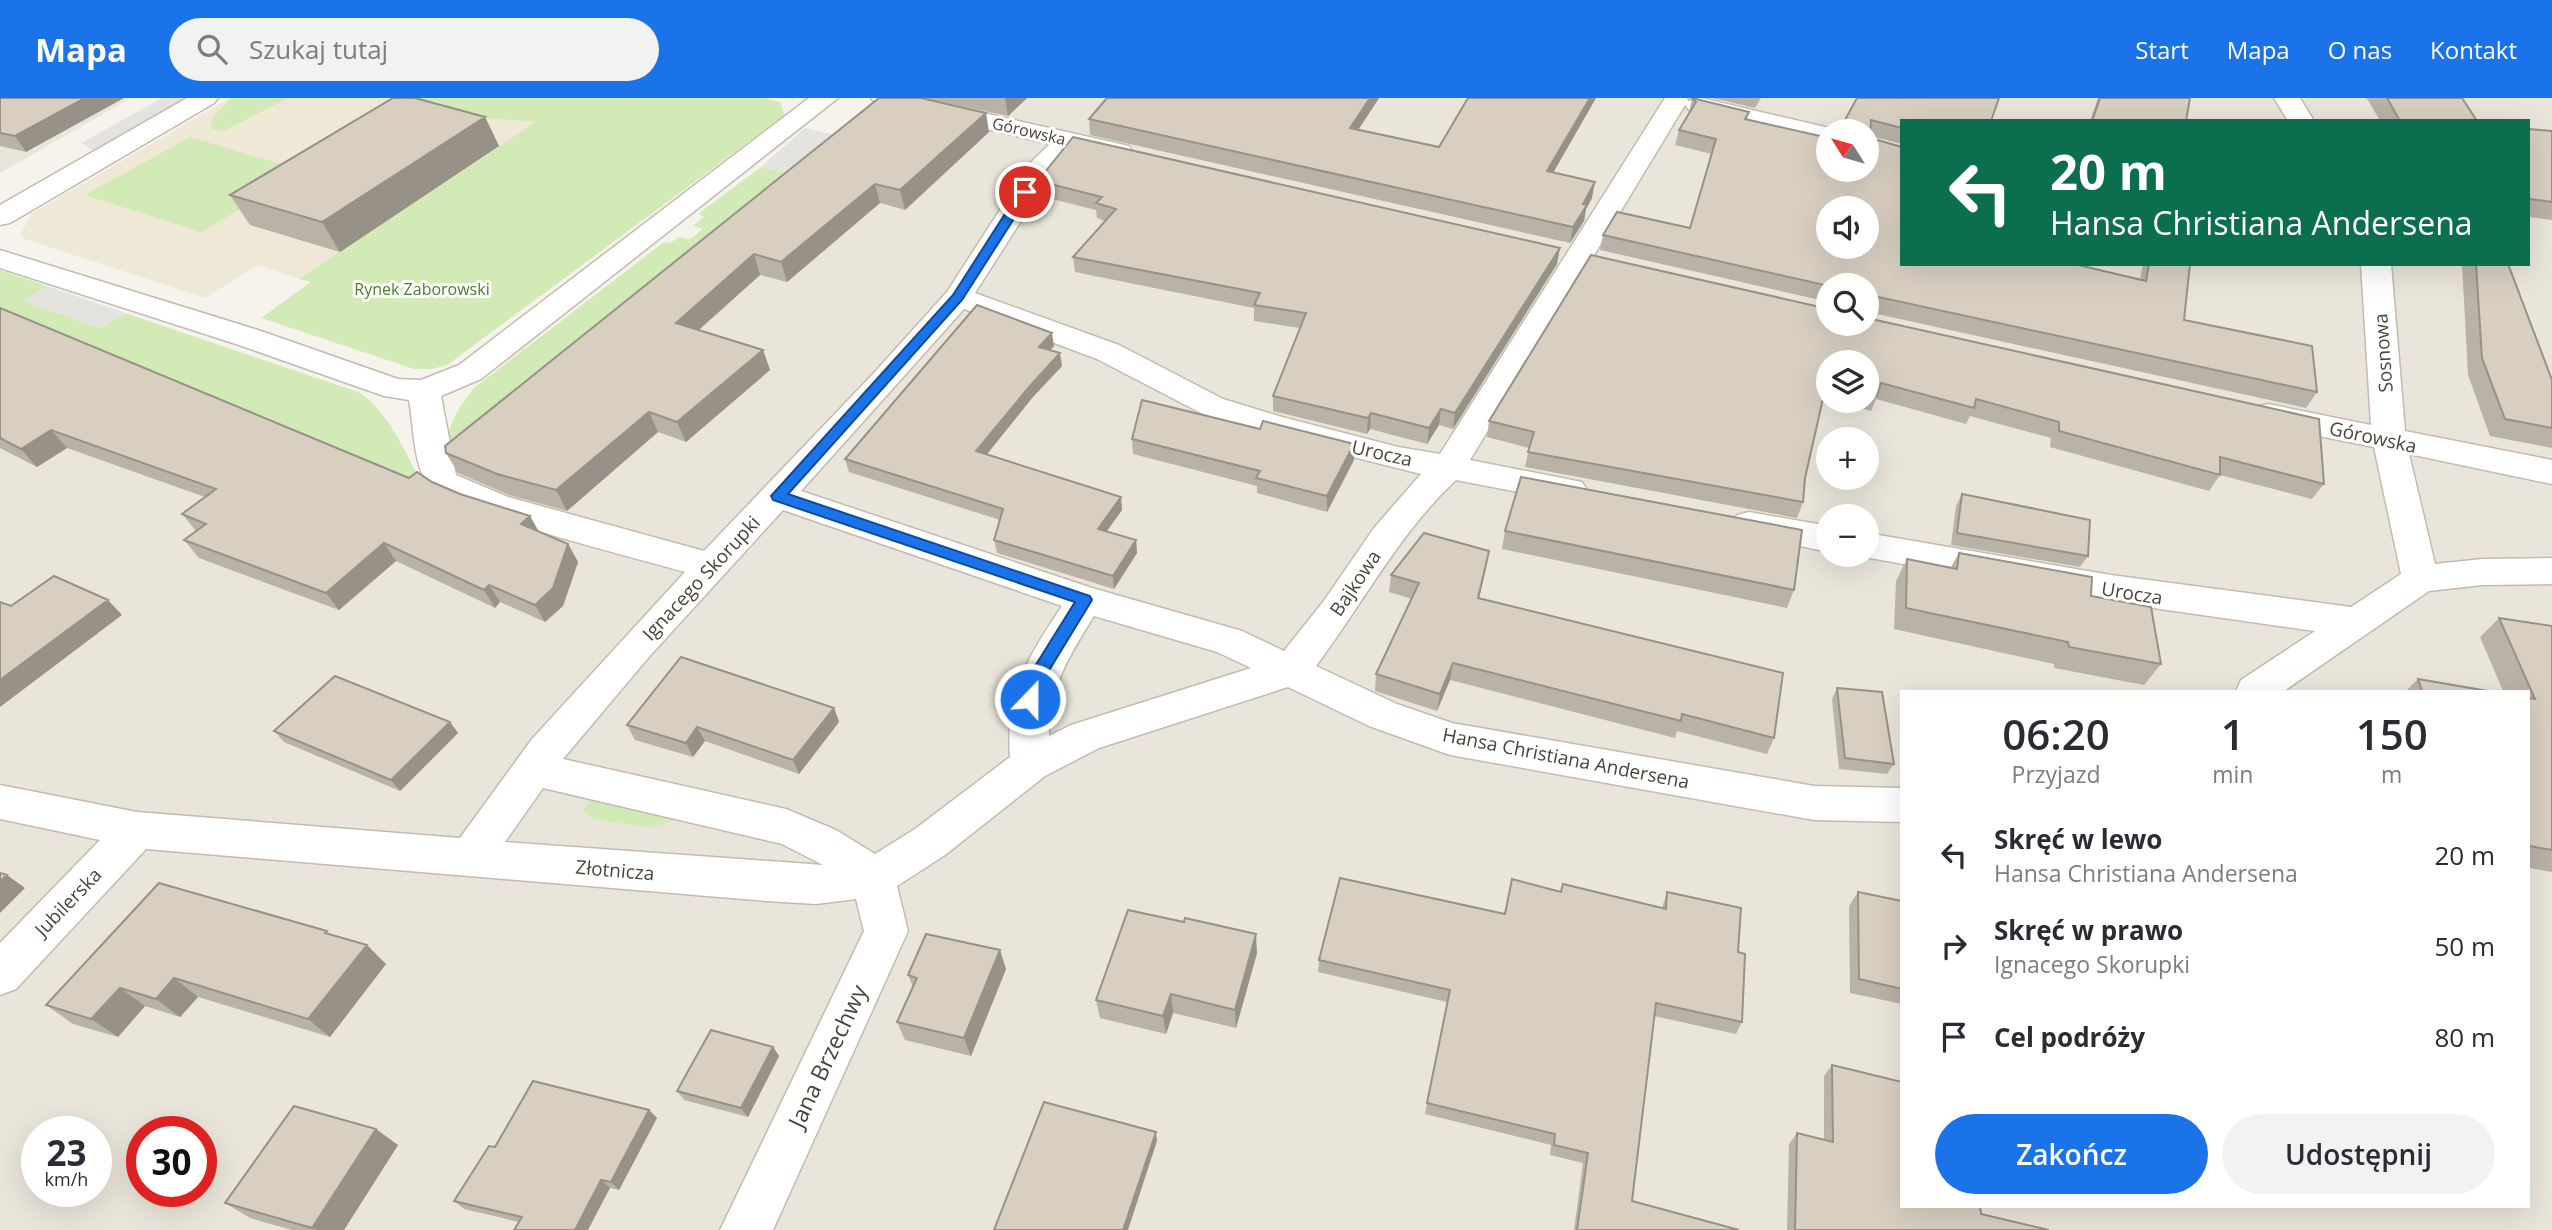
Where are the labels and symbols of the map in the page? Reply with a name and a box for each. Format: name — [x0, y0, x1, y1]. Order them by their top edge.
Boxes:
street label: Górowska — [990, 112, 1068, 150]
north arrow — [1816, 119, 1880, 182]
pin — [995, 162, 1055, 222]
park label: Rynek Zaborowski — [354, 278, 490, 300]
street label: Sosnowa — [2367, 313, 2399, 393]
street label: Górowska — [2327, 415, 2419, 459]
street label: Urocza — [1349, 433, 1415, 473]
street label: Ignacego Skorupki — [636, 510, 766, 646]
street label: Bajkowa — [1323, 545, 1387, 621]
street label: Urocza — [2100, 575, 2164, 611]
position arrow — [993, 662, 1067, 736]
street label: Hansa Christiana Andersena — [1440, 721, 1692, 795]
street label: Złotnicza — [575, 854, 655, 886]
street label: Jubilerska — [27, 862, 107, 943]
street label: Jana Brzechwy — [779, 979, 874, 1134]
speed limit sign: 30 — [126, 1116, 217, 1207]

